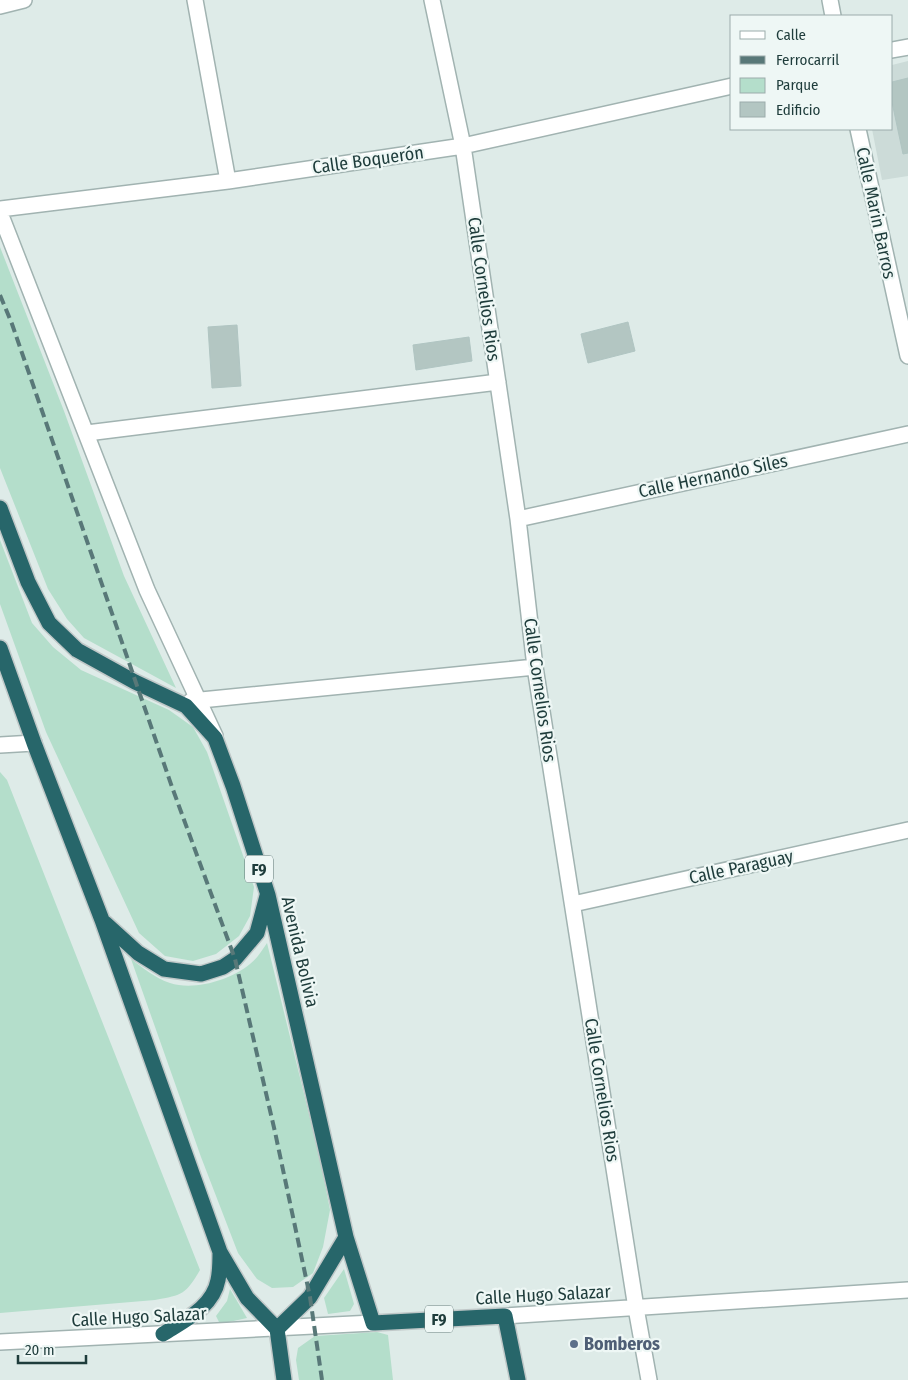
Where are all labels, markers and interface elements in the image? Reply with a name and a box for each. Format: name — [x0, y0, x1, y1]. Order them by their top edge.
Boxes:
legend — [730, 15, 893, 130]
text: Calle — [776, 26, 806, 44]
text: Ferrocarril — [776, 51, 839, 69]
text: Parque — [776, 76, 819, 94]
text: Edificio — [776, 101, 821, 119]
street label: Calle Boquerón — [311, 141, 425, 179]
street label: Calle Marin Barros — [851, 145, 901, 281]
street label: Calle Cornelios Rios — [463, 216, 505, 363]
street label: Calle Hernando Siles — [636, 449, 790, 503]
street label: Calle Cornelios Rios — [519, 617, 561, 764]
street label: Calle Paraguay — [687, 845, 795, 889]
road number: F9 — [245, 856, 273, 882]
street label: Avenida Bolivia — [277, 894, 323, 1010]
street label: Calle Cornelios Rios — [580, 1017, 624, 1164]
street label: Calle Hugo Salazar — [475, 1280, 612, 1310]
street label: Calle Hugo Salazar — [71, 1302, 208, 1332]
road number: F9 — [425, 1306, 453, 1332]
scale bar — [18, 1332, 85, 1364]
place label: Bomberos — [584, 1333, 660, 1355]
marker: Bomberos — [568, 1338, 580, 1350]
text: 20 m — [25, 1341, 55, 1359]

